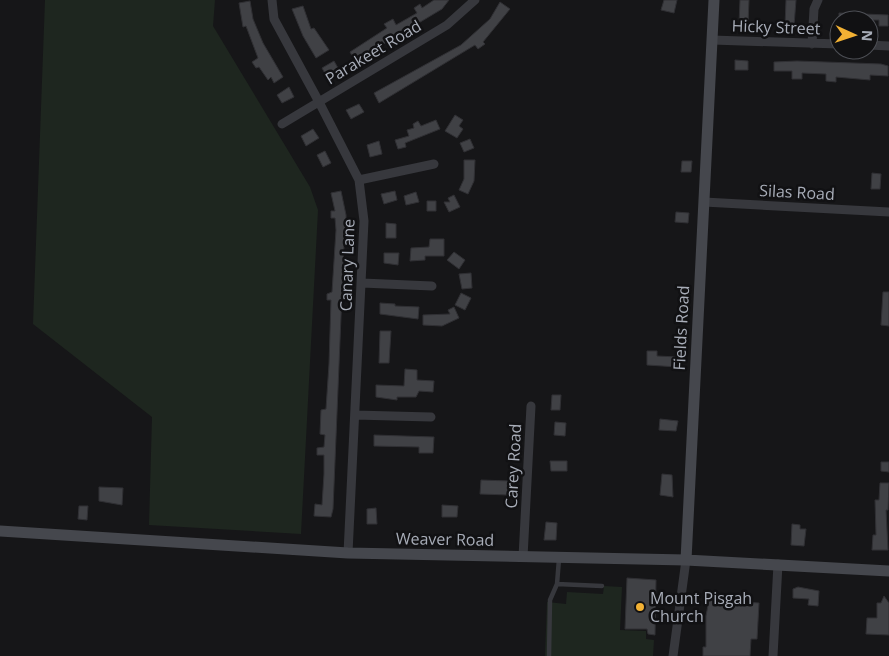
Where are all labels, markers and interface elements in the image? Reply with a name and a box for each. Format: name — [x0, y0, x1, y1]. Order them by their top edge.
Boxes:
north arrow — [829, 10, 879, 60]
street label: Hicky Street — [731, 14, 821, 40]
street label: Parakeet Road — [321, 15, 425, 89]
text: N — [858, 30, 877, 42]
street label: Silas Road — [759, 179, 835, 205]
street label: Canary Lane — [334, 218, 360, 312]
street label: Fields Road — [668, 285, 694, 371]
street label: Carey Road — [500, 423, 526, 509]
street label: Weaver Road — [396, 527, 494, 551]
place label: Mount Pisgah Church — [650, 587, 752, 627]
marker: Mount Pisgah Church — [634, 601, 646, 613]

